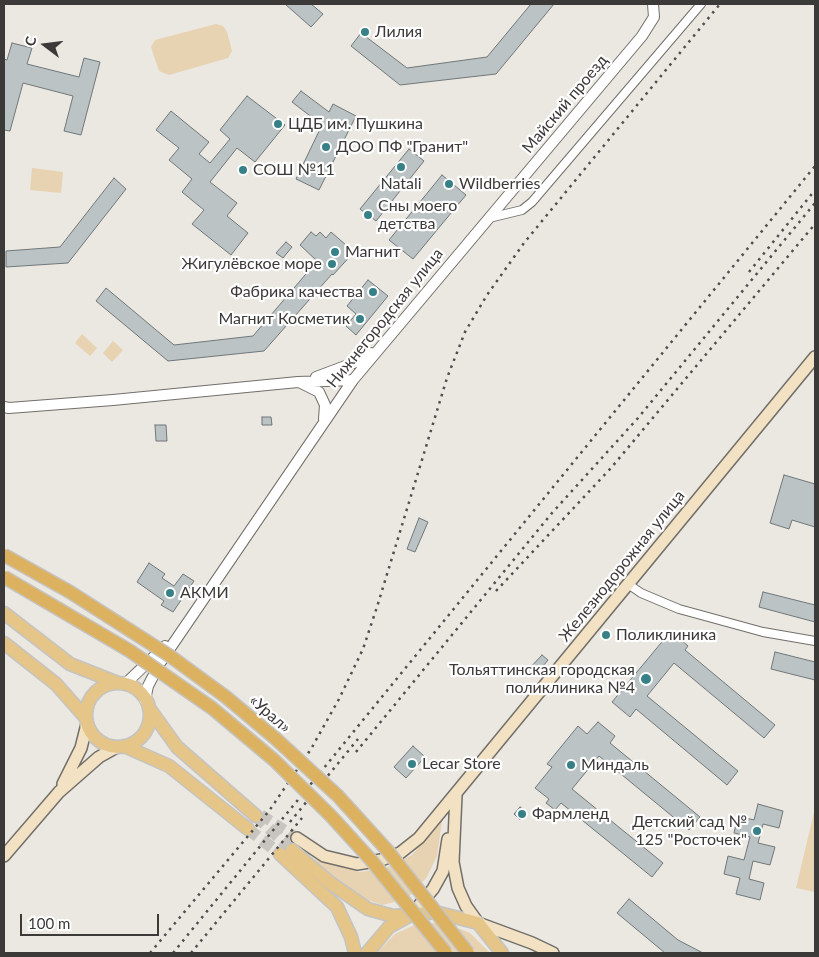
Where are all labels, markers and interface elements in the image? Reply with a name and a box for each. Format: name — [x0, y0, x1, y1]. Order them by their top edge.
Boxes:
north arrow — [20, 20, 70, 70]
place label: Лилия — [375, 22, 422, 42]
marker: Лилия — [359, 26, 371, 38]
text: С — [21, 34, 39, 48]
street label: Майский проезд — [518, 51, 612, 157]
place label: ЦДБ им. Пушкина — [288, 114, 423, 134]
marker: ЦДБ им. Пушкина — [272, 118, 284, 130]
place label: ДОО ПФ "Гранит" — [336, 137, 468, 157]
marker: ДОО ПФ "Гранит" — [320, 141, 332, 153]
place label: СОШ №11 — [253, 160, 335, 180]
marker: Natali — [395, 161, 407, 173]
marker: СОШ №11 — [237, 164, 249, 176]
place label: Natali — [380, 174, 422, 194]
place label: Wildberries — [459, 174, 540, 194]
marker: Wildberries — [443, 178, 455, 190]
place label: Сны моего детства — [378, 196, 457, 234]
marker: Сны моего детства — [362, 209, 374, 221]
place label: Магнит — [345, 242, 400, 262]
street label: Нижнегородская улица — [323, 244, 447, 392]
marker: Магнит — [329, 246, 341, 258]
place label: Жигулёвское море — [181, 254, 322, 274]
marker: Жигулёвское море — [326, 258, 338, 270]
place label: Фабрика качества — [230, 282, 363, 302]
marker: Фабрика качества — [367, 286, 379, 298]
place label: Магнит Косметик — [218, 309, 350, 329]
marker: Магнит Косметик — [354, 313, 366, 325]
street label: Железнодорожная улица — [555, 487, 689, 645]
place label: АКМИ — [180, 583, 229, 603]
marker: АКМИ — [164, 587, 176, 599]
place label: Поликлиника — [616, 625, 716, 645]
marker: Поликлиника — [600, 629, 612, 641]
place label: Тольяттинская городская поликлиника №4 — [449, 660, 635, 698]
marker: Тольяттинская городская поликлиника №4 — [639, 672, 653, 686]
street label: «Урал» — [245, 691, 295, 737]
place label: Lecar Store — [422, 754, 501, 774]
place label: Миндаль — [581, 755, 649, 775]
marker: Lecar Store — [406, 758, 418, 770]
marker: Миндаль — [565, 759, 577, 771]
place label: Фармленд — [532, 804, 609, 824]
marker: Фармленд — [516, 808, 528, 820]
place label: Детский сад № 125 "Росточек" — [632, 812, 747, 850]
marker: Детский сад № 125 "Росточек" — [751, 825, 763, 837]
scale bar — [22, 904, 161, 936]
text: 100 m — [28, 914, 70, 932]

